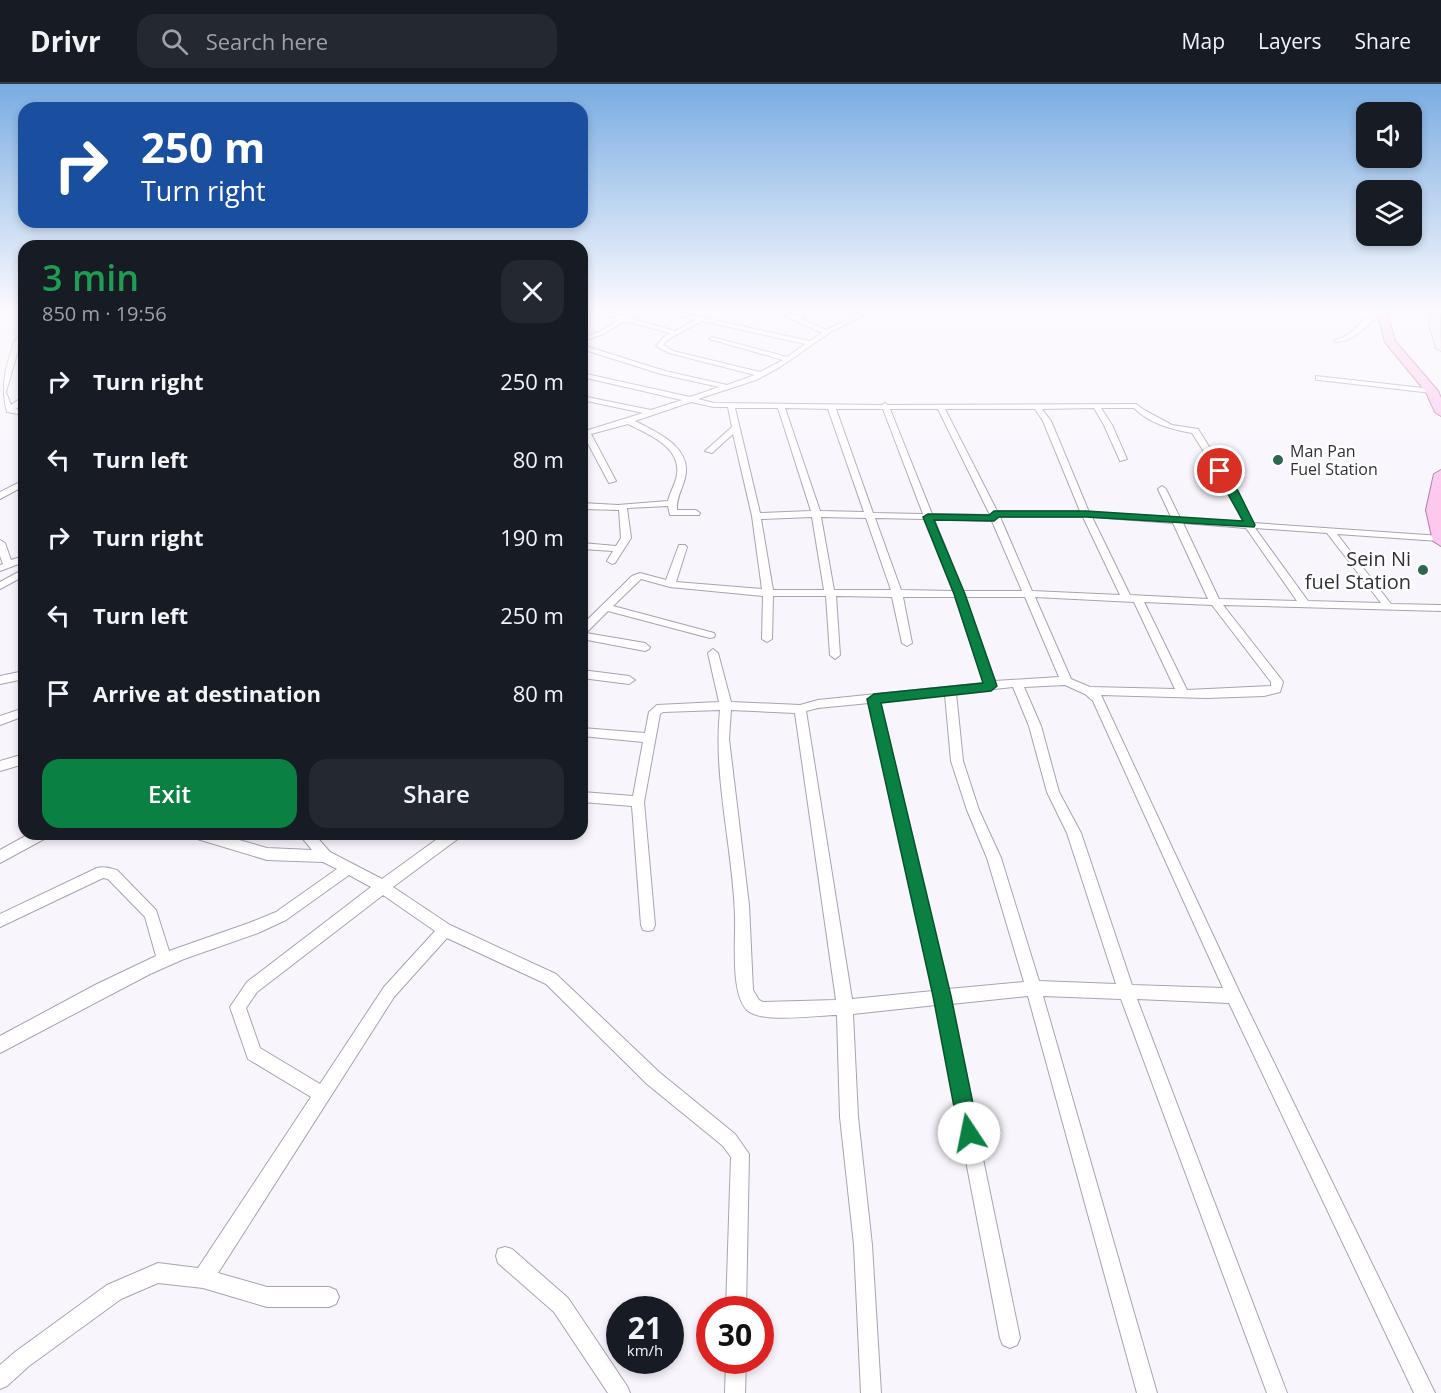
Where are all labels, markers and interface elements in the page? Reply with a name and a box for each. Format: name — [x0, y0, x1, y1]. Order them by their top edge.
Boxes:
search box — [137, 14, 557, 68]
text: Drivr — [30, 22, 101, 60]
icon: search — [158, 25, 191, 58]
text: Search here — [206, 26, 328, 56]
text: Map — [1182, 27, 1225, 55]
text: Layers — [1258, 27, 1322, 55]
text: Share — [1355, 27, 1411, 55]
map controls — [1356, 102, 1422, 246]
button: sound — [1356, 102, 1422, 168]
text: 250 m — [141, 118, 265, 175]
icon: right — [42, 126, 120, 204]
text: Turn right — [141, 172, 266, 209]
button: layers — [1356, 180, 1422, 246]
text: 3 min — [42, 253, 139, 302]
button: close — [501, 260, 564, 323]
text: 850 m · 19:56 — [42, 300, 167, 327]
icon: right — [42, 365, 75, 398]
text: Turn right — [93, 366, 204, 396]
text: 250 m — [500, 366, 564, 396]
place label: Man Pan Fuel Station — [1290, 440, 1378, 480]
icon: left — [42, 443, 75, 476]
text: Turn left — [93, 444, 188, 474]
text: 80 m — [513, 444, 564, 474]
pin — [1194, 445, 1245, 496]
marker: Man Pan Fuel Station — [1271, 453, 1285, 467]
icon: arrive — [1203, 454, 1236, 487]
icon: right — [42, 521, 75, 554]
text: Turn right — [93, 522, 204, 552]
text: 190 m — [500, 522, 564, 552]
place label: Sein Ni fuel Station — [1305, 545, 1411, 595]
marker: Sein Ni fuel Station — [1416, 563, 1430, 577]
icon: left — [42, 599, 75, 632]
text: Turn left — [93, 600, 188, 630]
text: 250 m — [500, 600, 564, 630]
icon: arrive — [42, 677, 75, 710]
text: Arrive at destination — [93, 678, 321, 708]
text: 80 m — [513, 678, 564, 708]
button: Exit — [42, 759, 297, 828]
button: Share — [309, 759, 564, 828]
position arrow — [937, 1101, 1001, 1165]
speed limit sign: 30 — [696, 1296, 774, 1374]
text: 21 — [628, 1307, 662, 1348]
text: km/h — [627, 1340, 663, 1360]

